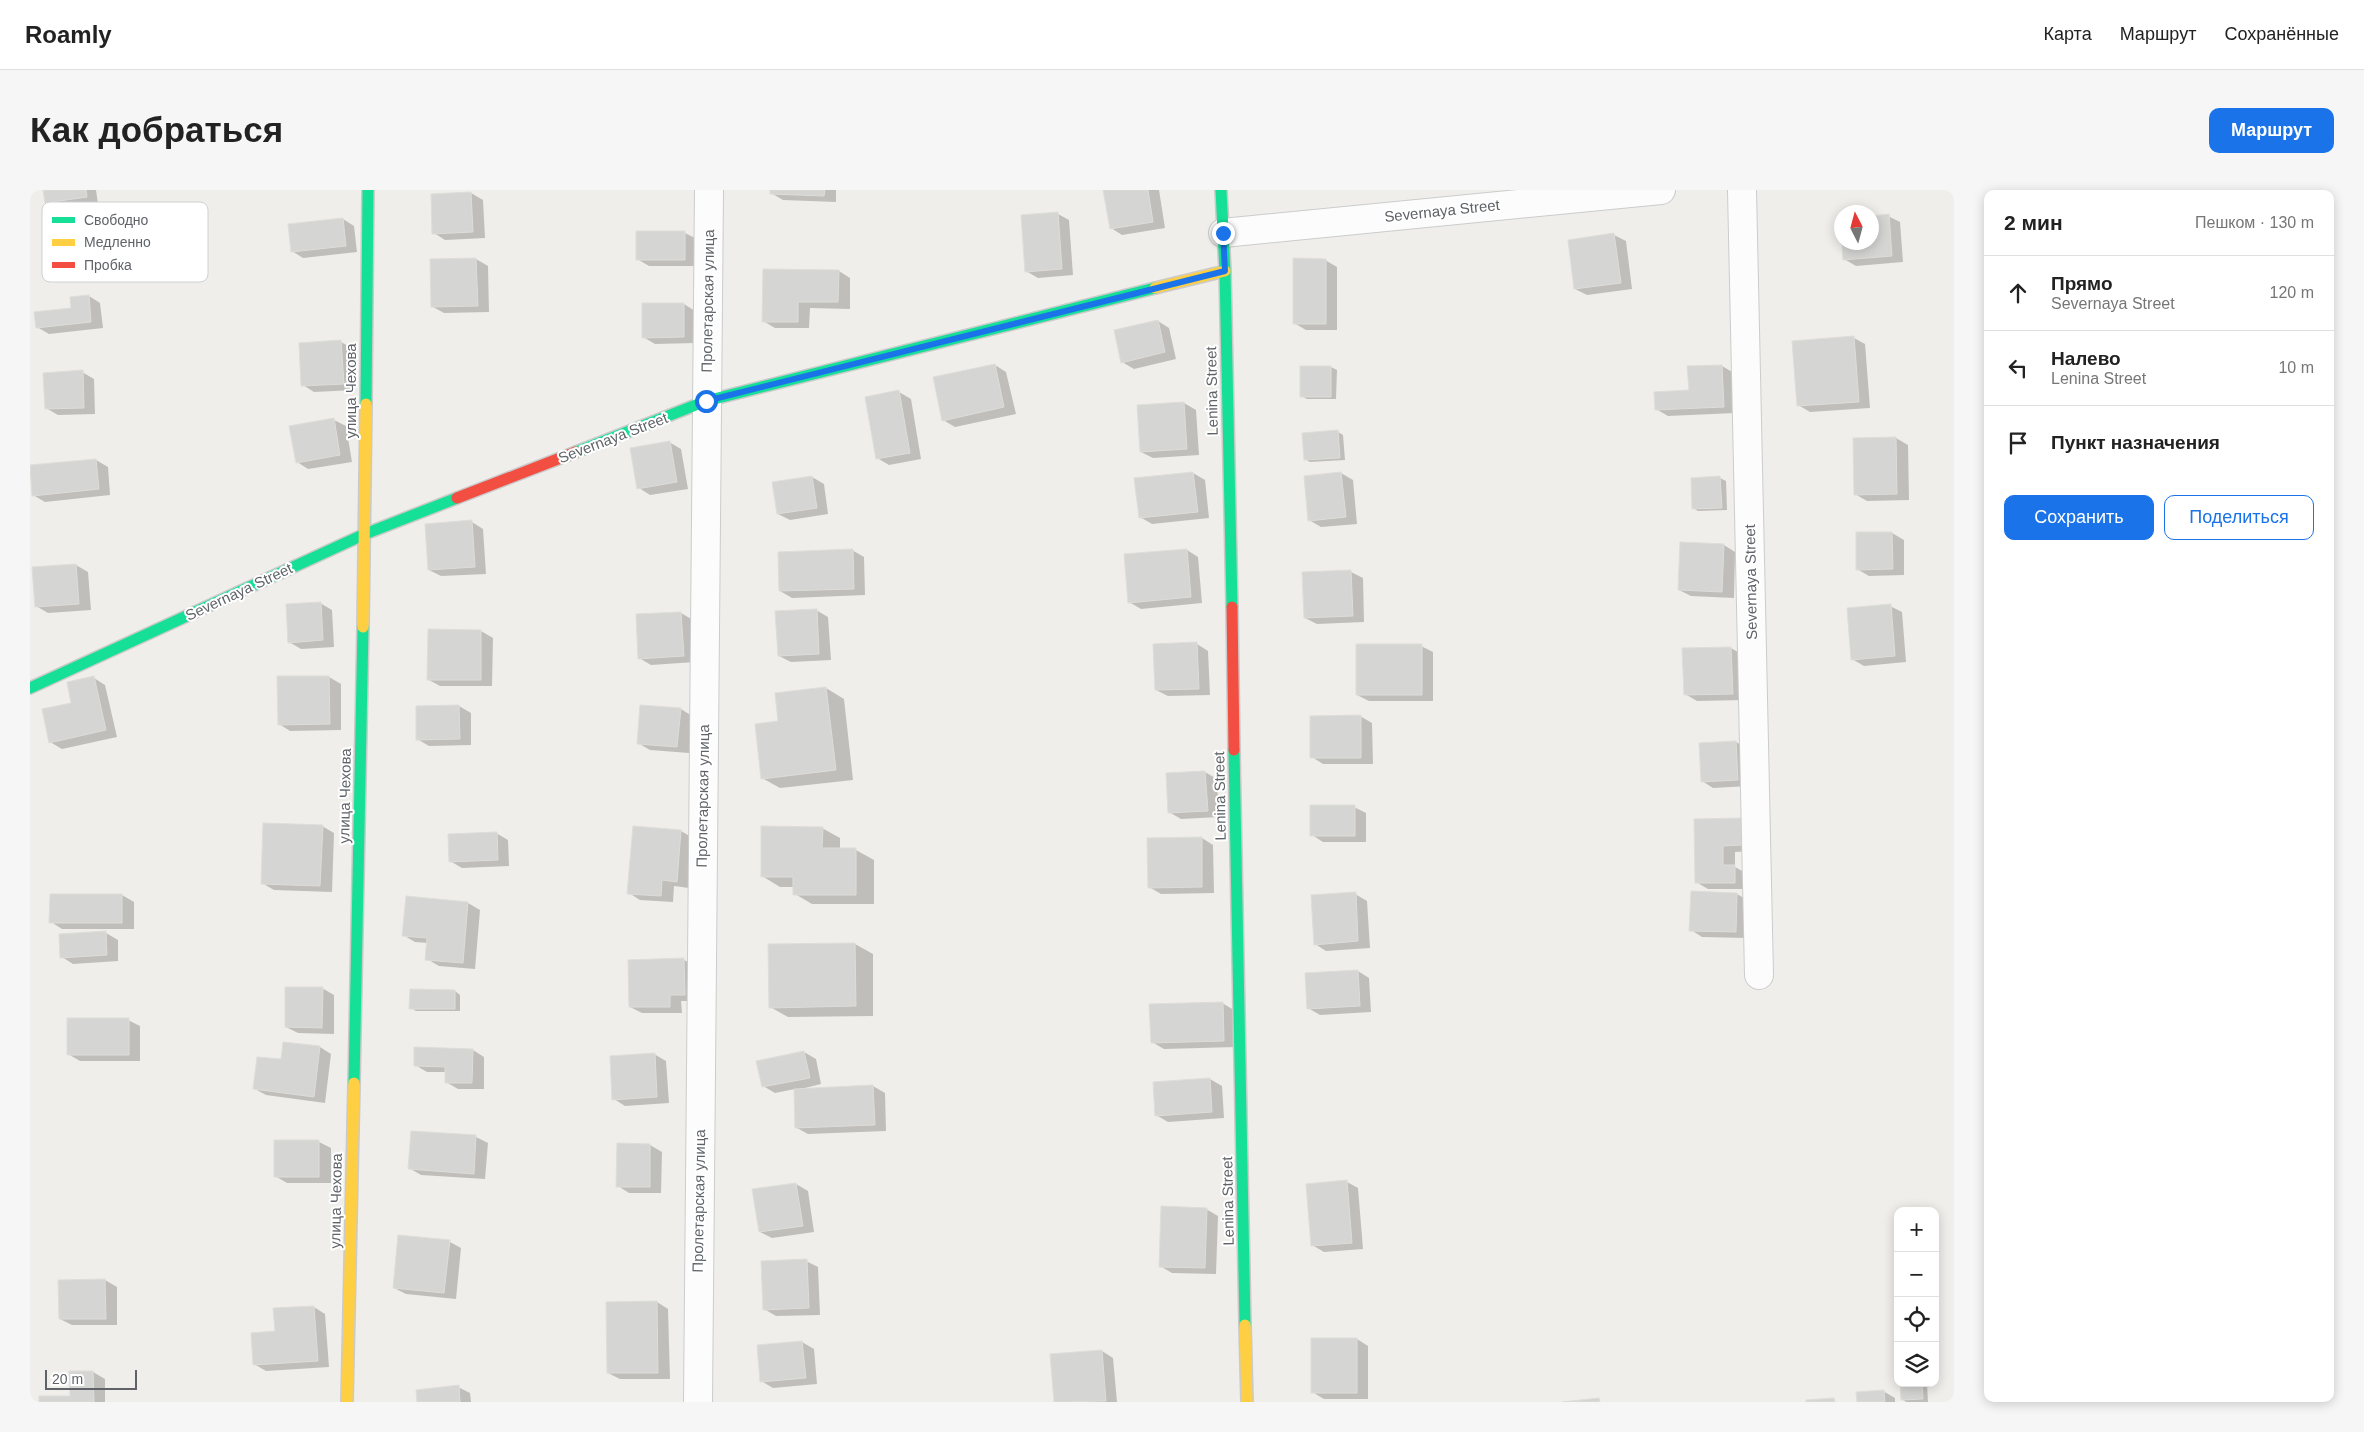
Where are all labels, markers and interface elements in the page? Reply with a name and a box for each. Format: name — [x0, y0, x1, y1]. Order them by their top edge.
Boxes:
text: Roamly — [25, 21, 112, 48]
text: Карта — [2044, 24, 2092, 44]
text: Маршрут — [2120, 24, 2196, 44]
text: Сохранённые — [2224, 24, 2339, 44]
button: Маршрут — [2209, 108, 2334, 153]
text: Как добраться — [30, 110, 283, 149]
street label: Severnaya Street — [1383, 196, 1501, 225]
legend — [42, 202, 208, 282]
north arrow — [1834, 205, 1879, 250]
text: 2 мин — [2004, 211, 2063, 234]
text: Свободно — [84, 212, 149, 228]
text: Пешком · 130 m — [2195, 214, 2314, 231]
route end — [1212, 222, 1235, 245]
street label: Пролетарская улица — [698, 229, 717, 373]
text: Медленно — [84, 234, 151, 250]
text: Пробка — [84, 257, 132, 273]
text: Прямо — [2051, 273, 2113, 294]
icon: ahead — [2004, 279, 2032, 307]
text: 120 m — [2270, 284, 2314, 301]
text: Severnaya Street — [2051, 295, 2175, 312]
street label: улица Чехова — [342, 343, 359, 439]
street label: Lenina Street — [1202, 345, 1221, 436]
text: Налево — [2051, 348, 2121, 369]
icon: left — [2004, 354, 2032, 382]
text: 10 m — [2278, 359, 2314, 376]
text: Lenina Street — [2051, 370, 2146, 387]
route start — [695, 390, 718, 413]
street label: Severnaya Street — [556, 409, 671, 466]
icon: arrive — [2004, 429, 2032, 457]
text: Пункт назначения — [2051, 432, 2220, 453]
button: Сохранить — [2004, 495, 2154, 540]
button: Поделиться — [2164, 495, 2314, 540]
street label: Severnaya Street — [1741, 523, 1760, 640]
street label: Severnaya Street — [183, 559, 296, 624]
street label: Пролетарская улица — [693, 724, 712, 868]
street label: улица Чехова — [335, 748, 354, 844]
street label: Lenina Street — [1210, 750, 1229, 841]
street label: Пролетарская улица — [689, 1129, 708, 1273]
street label: улица Чехова — [326, 1153, 345, 1249]
street label: Lenina Street — [1218, 1155, 1237, 1246]
map controls — [1894, 1207, 1939, 1387]
button: + — [1894, 1207, 1939, 1252]
button: − — [1894, 1252, 1939, 1297]
button: locate — [1894, 1297, 1939, 1342]
button: layers — [1894, 1342, 1939, 1387]
scale bar — [45, 1367, 138, 1390]
text: 20 m — [52, 1371, 83, 1387]

